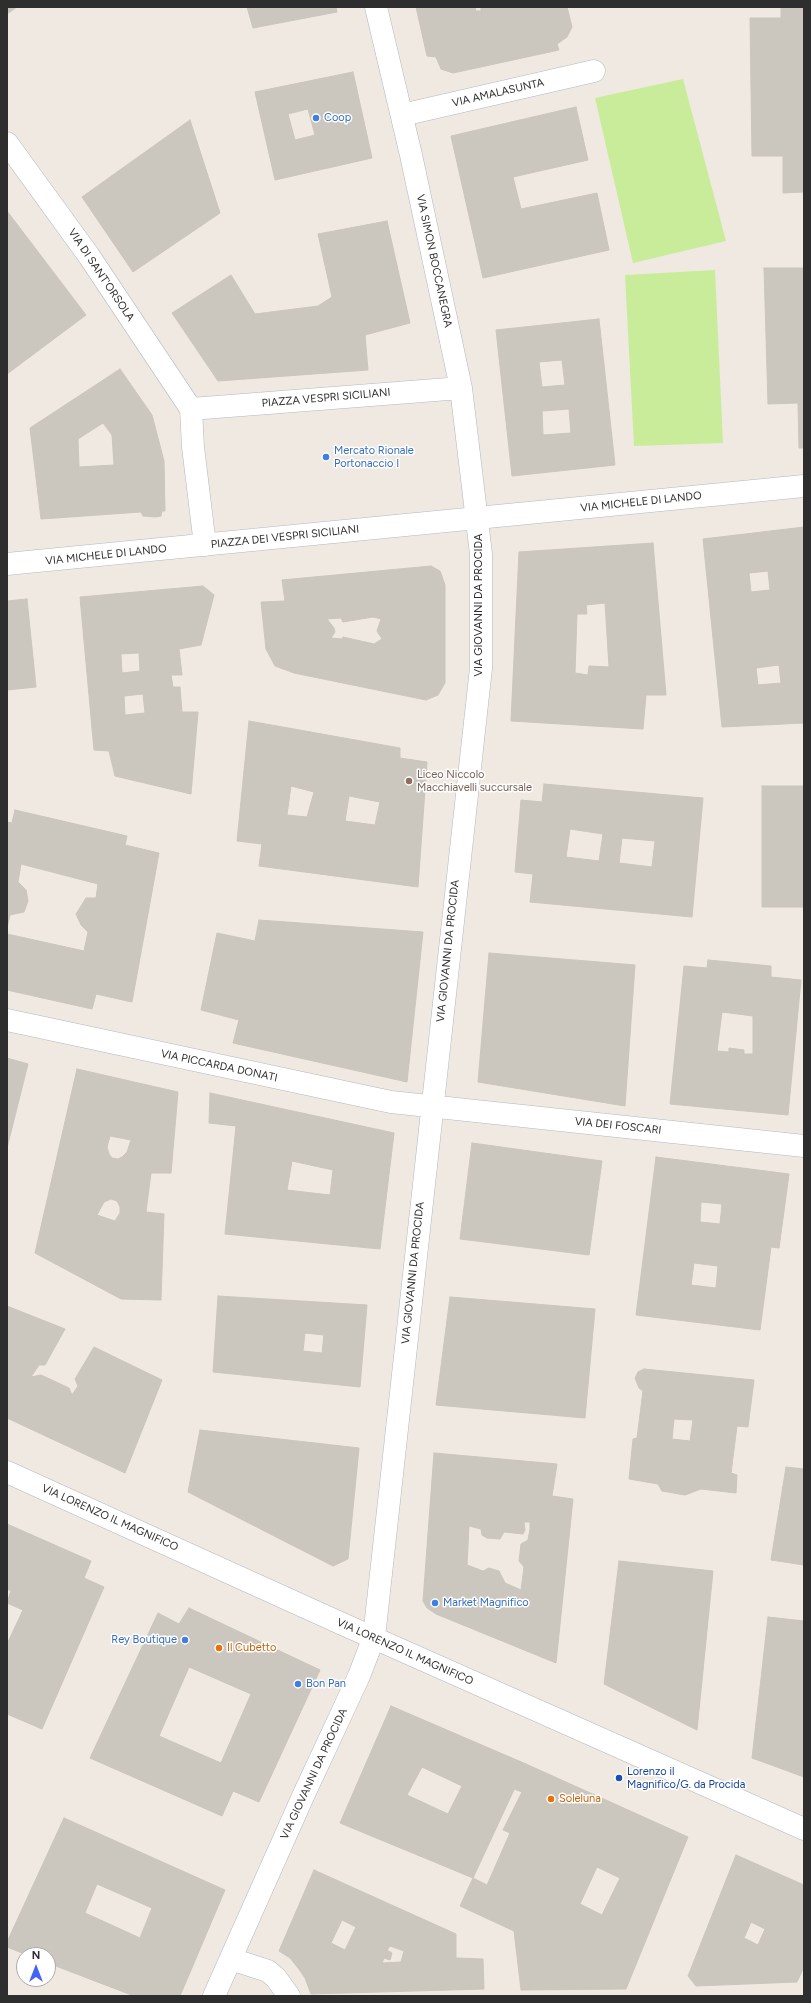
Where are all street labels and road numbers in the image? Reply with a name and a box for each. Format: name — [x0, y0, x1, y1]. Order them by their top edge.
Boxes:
street label: VIA AMALASUNTA — [451, 76, 545, 110]
street label: VIA SIMON BOCCANEGRA — [413, 193, 455, 329]
street label: VIA DI SANT'ORSOLA — [65, 226, 137, 324]
street label: PIAZZA VESPRI SICILIANI — [261, 386, 391, 410]
street label: VIA MICHELE DI LANDO — [580, 489, 702, 515]
street label: PIAZZA DEI VESPRI SICILIANI — [210, 523, 360, 551]
street label: VIA GIOVANNI DA PROCIDA — [472, 533, 486, 677]
street label: VIA MICHELE DI LANDO — [45, 542, 167, 568]
street label: VIA GIOVANNI DA PROCIDA — [434, 879, 462, 1023]
street label: VIA PICCARDA DONATI — [159, 1047, 279, 1085]
street label: VIA DEI FOSCARI — [574, 1115, 662, 1137]
street label: VIA GIOVANNI DA PROCIDA — [399, 1201, 427, 1345]
street label: VIA LORENZO IL MAGNIFICO — [40, 1482, 180, 1554]
street label: VIA LORENZO IL MAGNIFICO — [335, 1616, 475, 1688]
street label: VIA GIOVANNI DA PROCIDA — [278, 1706, 350, 1842]

